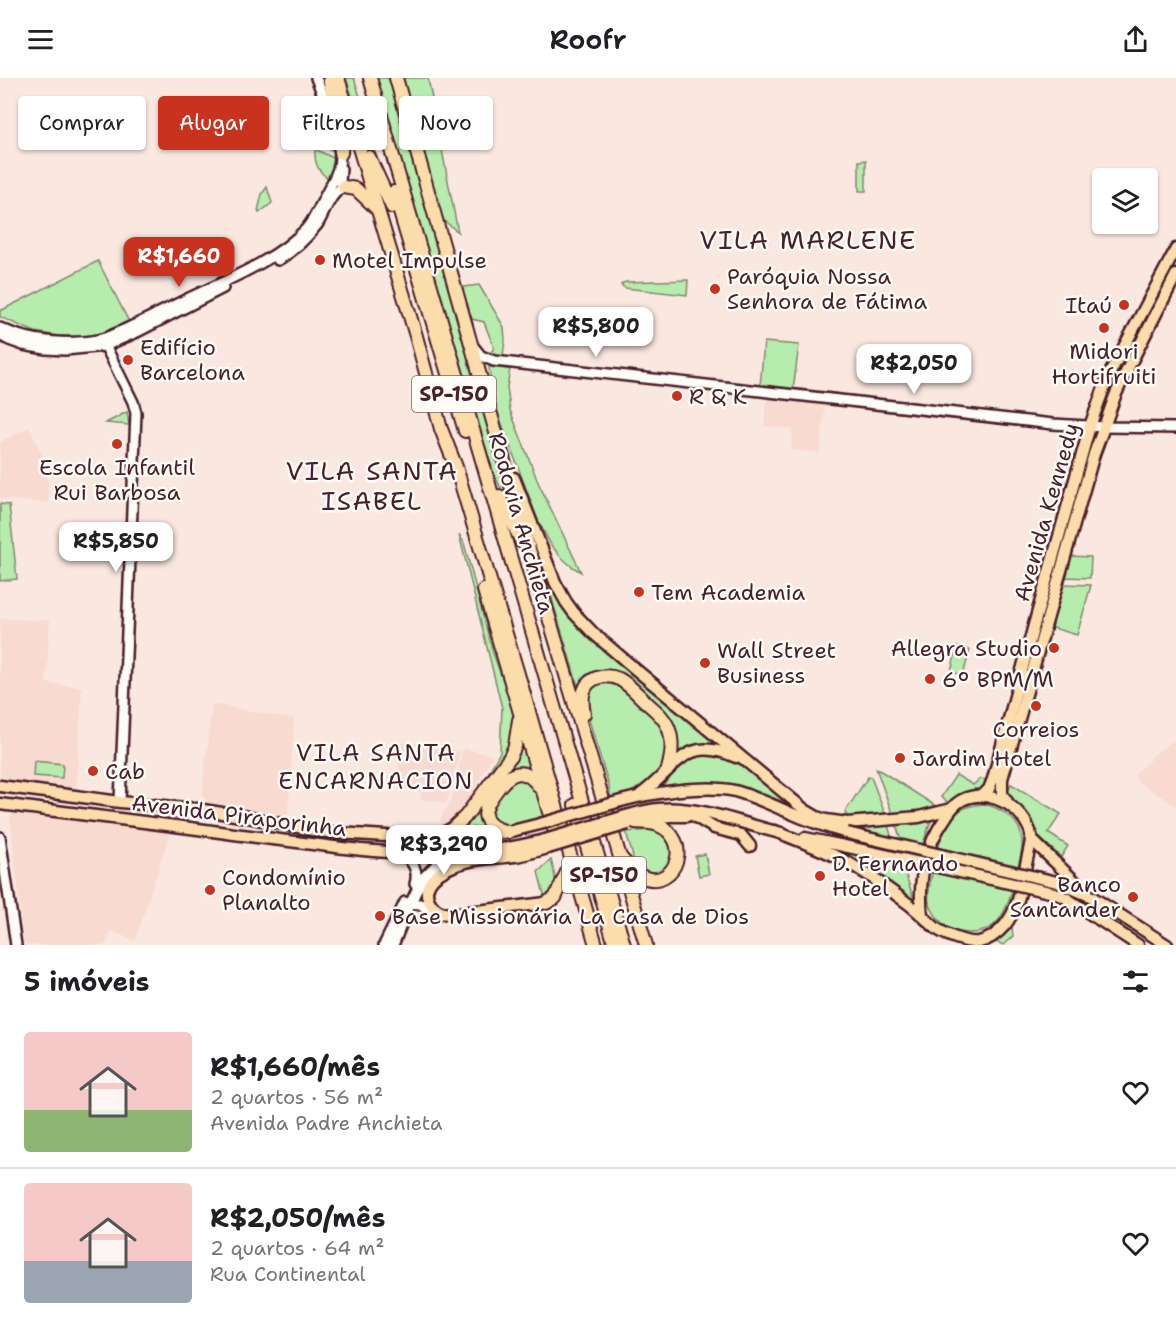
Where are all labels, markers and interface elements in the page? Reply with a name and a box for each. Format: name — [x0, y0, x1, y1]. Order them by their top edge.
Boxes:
text: Roofr — [549, 21, 627, 58]
icon: menu — [24, 23, 57, 56]
icon: share — [1119, 23, 1152, 56]
chip: Comprar — [18, 96, 146, 150]
chip: Alugar — [158, 96, 269, 150]
chip: Filtros — [281, 96, 387, 150]
chip: Novo — [399, 96, 493, 150]
map controls — [1092, 168, 1158, 234]
button: layers — [1092, 168, 1158, 234]
district label: VILA MARLENE — [699, 222, 917, 257]
pin: R$1,660 — [124, 237, 234, 288]
text: R$1,660 — [137, 243, 221, 269]
place label: Motel Impulse — [332, 246, 487, 275]
marker: Motel Impulse — [313, 253, 327, 267]
place label: Paróquia Nossa Senhora de Fátima — [727, 262, 928, 316]
marker: Paróquia Nossa Senhora de Fátima — [708, 282, 722, 296]
place label: Itaú — [1065, 291, 1112, 320]
marker: Itaú — [1117, 298, 1131, 312]
pin: R$5,800 — [541, 307, 651, 358]
text: R$5,800 — [552, 313, 640, 339]
marker: Midori Hortifruiti — [1097, 321, 1111, 335]
place label: Edifício Barcelona — [140, 333, 245, 387]
place label: Midori Hortifruiti — [1051, 337, 1157, 391]
pin: R$2,050 — [859, 344, 969, 395]
text: R$2,050 — [870, 350, 958, 376]
marker: Edifício Barcelona — [121, 353, 135, 367]
road number: SP-150 — [412, 376, 496, 412]
place label: R & K — [689, 382, 747, 411]
marker: R & K — [670, 389, 684, 403]
street label: Avenida Kennedy — [1007, 419, 1086, 605]
street label: Rodovia Anchieta — [482, 429, 561, 618]
marker: Escola Infantil Rui Barbosa — [110, 437, 124, 451]
place label: Escola Infantil Rui Barbosa — [39, 453, 195, 507]
district label: VILA SANTA ISABEL — [286, 453, 458, 518]
pin: R$5,850 — [61, 522, 171, 573]
text: R$5,850 — [73, 528, 159, 554]
place label: Tem Academia — [651, 578, 805, 607]
marker: Tem Academia — [632, 585, 646, 599]
place label: Allegra Studio — [891, 634, 1042, 663]
place label: Wall Street Business — [717, 636, 836, 690]
marker: Allegra Studio — [1047, 641, 1061, 655]
marker: Wall Street Business — [698, 656, 712, 670]
place label: 6º BPM/M — [942, 665, 1054, 694]
marker: 6º BPM/M — [923, 672, 937, 686]
marker: Correios — [1029, 699, 1043, 713]
place label: Correios — [993, 715, 1079, 744]
district label: VILA SANTA ENCARNACION — [278, 737, 474, 797]
place label: Jardim Hotel — [912, 744, 1051, 773]
marker: Jardim Hotel — [893, 751, 907, 765]
place label: Cab — [105, 757, 145, 786]
marker: Cab — [86, 764, 100, 778]
street label: Avenida Piraporinha — [130, 788, 348, 843]
pin: R$3,290 — [389, 825, 499, 876]
text: R$3,290 — [400, 831, 488, 857]
place label: D. Fernando Hotel — [832, 849, 958, 903]
road number: SP-150 — [562, 857, 646, 893]
place label: Condomínio Planalto — [222, 863, 346, 917]
marker: D. Fernando Hotel — [813, 869, 827, 883]
place label: Banco Santander — [1010, 870, 1121, 924]
marker: Condomínio Planalto — [203, 883, 217, 897]
marker: Banco Santander — [1126, 890, 1140, 904]
place label: Base Missionária La Casa de Dios — [392, 902, 749, 931]
marker: Base Missionária La Casa de Dios — [373, 909, 387, 923]
text: 5 imóveis — [24, 964, 149, 999]
icon: filters — [1119, 965, 1152, 998]
text: R$1,660/mês — [210, 1049, 380, 1084]
icon: home — [72, 1056, 144, 1128]
icon: heart — [1119, 1076, 1152, 1109]
text: 2 quartos · 56 m² — [210, 1084, 383, 1110]
text: Avenida Padre Anchieta — [210, 1110, 443, 1136]
text: R$2,050/mês — [210, 1200, 385, 1235]
icon: home — [72, 1207, 144, 1279]
icon: heart — [1119, 1227, 1152, 1260]
text: 2 quartos · 64 m² — [210, 1235, 385, 1261]
text: Rua Continental — [210, 1261, 366, 1287]

